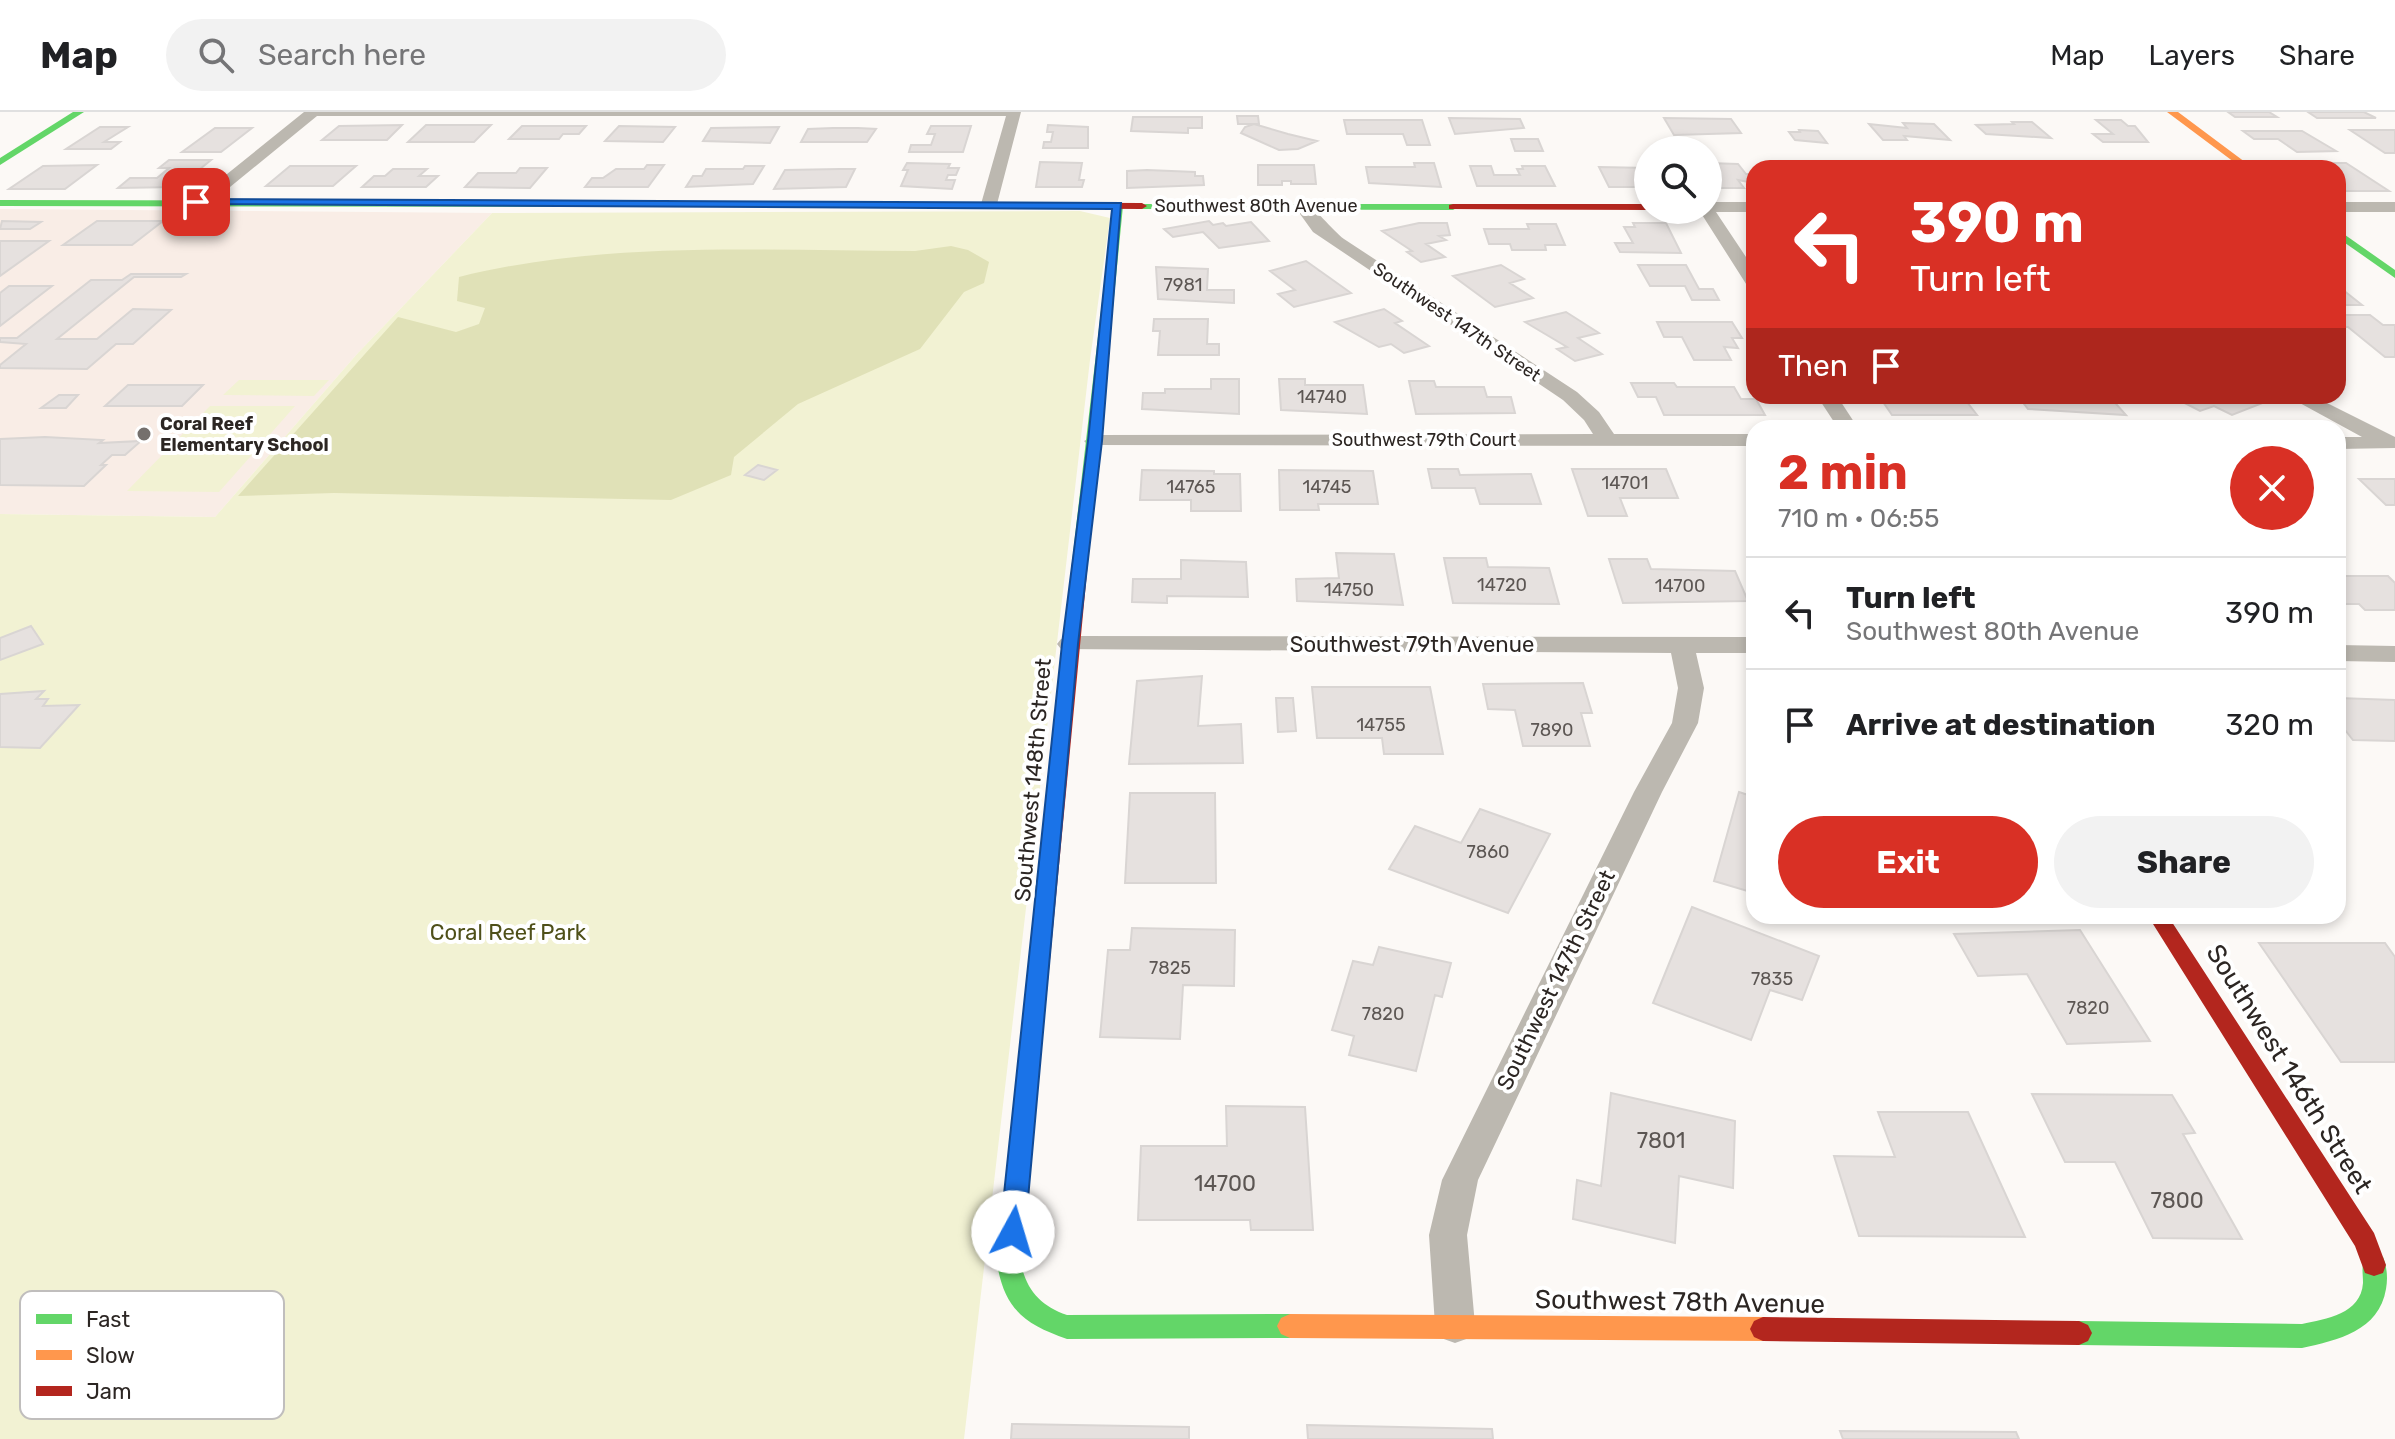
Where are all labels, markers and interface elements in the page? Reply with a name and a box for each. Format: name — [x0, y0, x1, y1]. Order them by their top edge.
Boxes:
search box — [166, 19, 726, 91]
text: Map — [40, 32, 118, 78]
icon: search — [194, 33, 238, 77]
text: Search here — [258, 37, 426, 73]
text: Map — [2050, 39, 2105, 72]
text: Layers — [2149, 39, 2235, 72]
text: Share — [2279, 39, 2355, 72]
map controls — [1634, 136, 1722, 224]
button: search — [1634, 136, 1722, 224]
pin — [162, 168, 230, 236]
icon: arrive — [174, 180, 218, 224]
text: 390 m — [1910, 190, 2084, 256]
icon: left — [1778, 192, 1882, 296]
street label: Southwest 80th Avenue — [1155, 195, 1357, 217]
text: Turn left — [1910, 257, 2051, 300]
street label: Southwest 147th Street — [1369, 258, 1545, 386]
house number: 7981 — [1163, 274, 1203, 296]
icon: arrive — [1864, 344, 1908, 388]
text: Then — [1778, 348, 1848, 384]
house number: 14740 — [1297, 386, 1347, 408]
place label: Coral Reef Elementary School — [160, 413, 329, 456]
marker: Coral Reef Elementary School — [135, 425, 153, 443]
street label: Southwest 79th Court — [1332, 429, 1516, 451]
text: 2 min — [1778, 444, 1908, 501]
button: close — [2230, 446, 2314, 530]
house number: 14701 — [1602, 472, 1648, 494]
house number: 14765 — [1167, 476, 1215, 498]
house number: 14745 — [1302, 476, 1352, 498]
text: 710 m · 06:55 — [1778, 503, 1940, 534]
house number: 14720 — [1477, 574, 1527, 596]
house number: 14700 — [1655, 575, 1705, 597]
house number: 14750 — [1324, 579, 1374, 601]
text: Turn left — [1846, 580, 1976, 616]
icon: left — [1778, 591, 1822, 635]
text: 390 m — [2225, 595, 2314, 631]
text: Southwest 80th Avenue — [1846, 616, 2139, 647]
street label: Southwest 79th Avenue — [1290, 631, 1534, 658]
street label: Southwest 148th Street — [1009, 657, 1057, 903]
icon: arrive — [1778, 703, 1822, 747]
text: Arrive at destination — [1846, 707, 2156, 743]
text: 320 m — [2225, 707, 2314, 743]
house number: 14755 — [1356, 714, 1406, 736]
house number: 7890 — [1531, 719, 1573, 741]
button: Exit — [1778, 816, 2038, 908]
button: Share — [2054, 816, 2314, 908]
house number: 7860 — [1467, 841, 1509, 863]
street label: Southwest 147th Street — [1491, 865, 1621, 1094]
park label: Coral Reef Park — [430, 919, 587, 946]
street label: Southwest 146th Street — [2200, 939, 2378, 1199]
house number: 7825 — [1149, 957, 1191, 979]
house number: 7835 — [1751, 968, 1793, 990]
house number: 7820 — [2067, 997, 2109, 1019]
house number: 7820 — [1362, 1003, 1404, 1025]
house number: 7801 — [1637, 1127, 1685, 1154]
house number: 14700 — [1194, 1170, 1256, 1197]
house number: 7800 — [2150, 1187, 2204, 1214]
position arrow — [971, 1190, 1055, 1274]
street label: Southwest 78th Avenue — [1535, 1284, 1825, 1320]
legend — [20, 1291, 284, 1419]
text: Fast — [86, 1306, 131, 1333]
text: Slow — [86, 1342, 135, 1369]
text: Jam — [86, 1378, 132, 1405]

